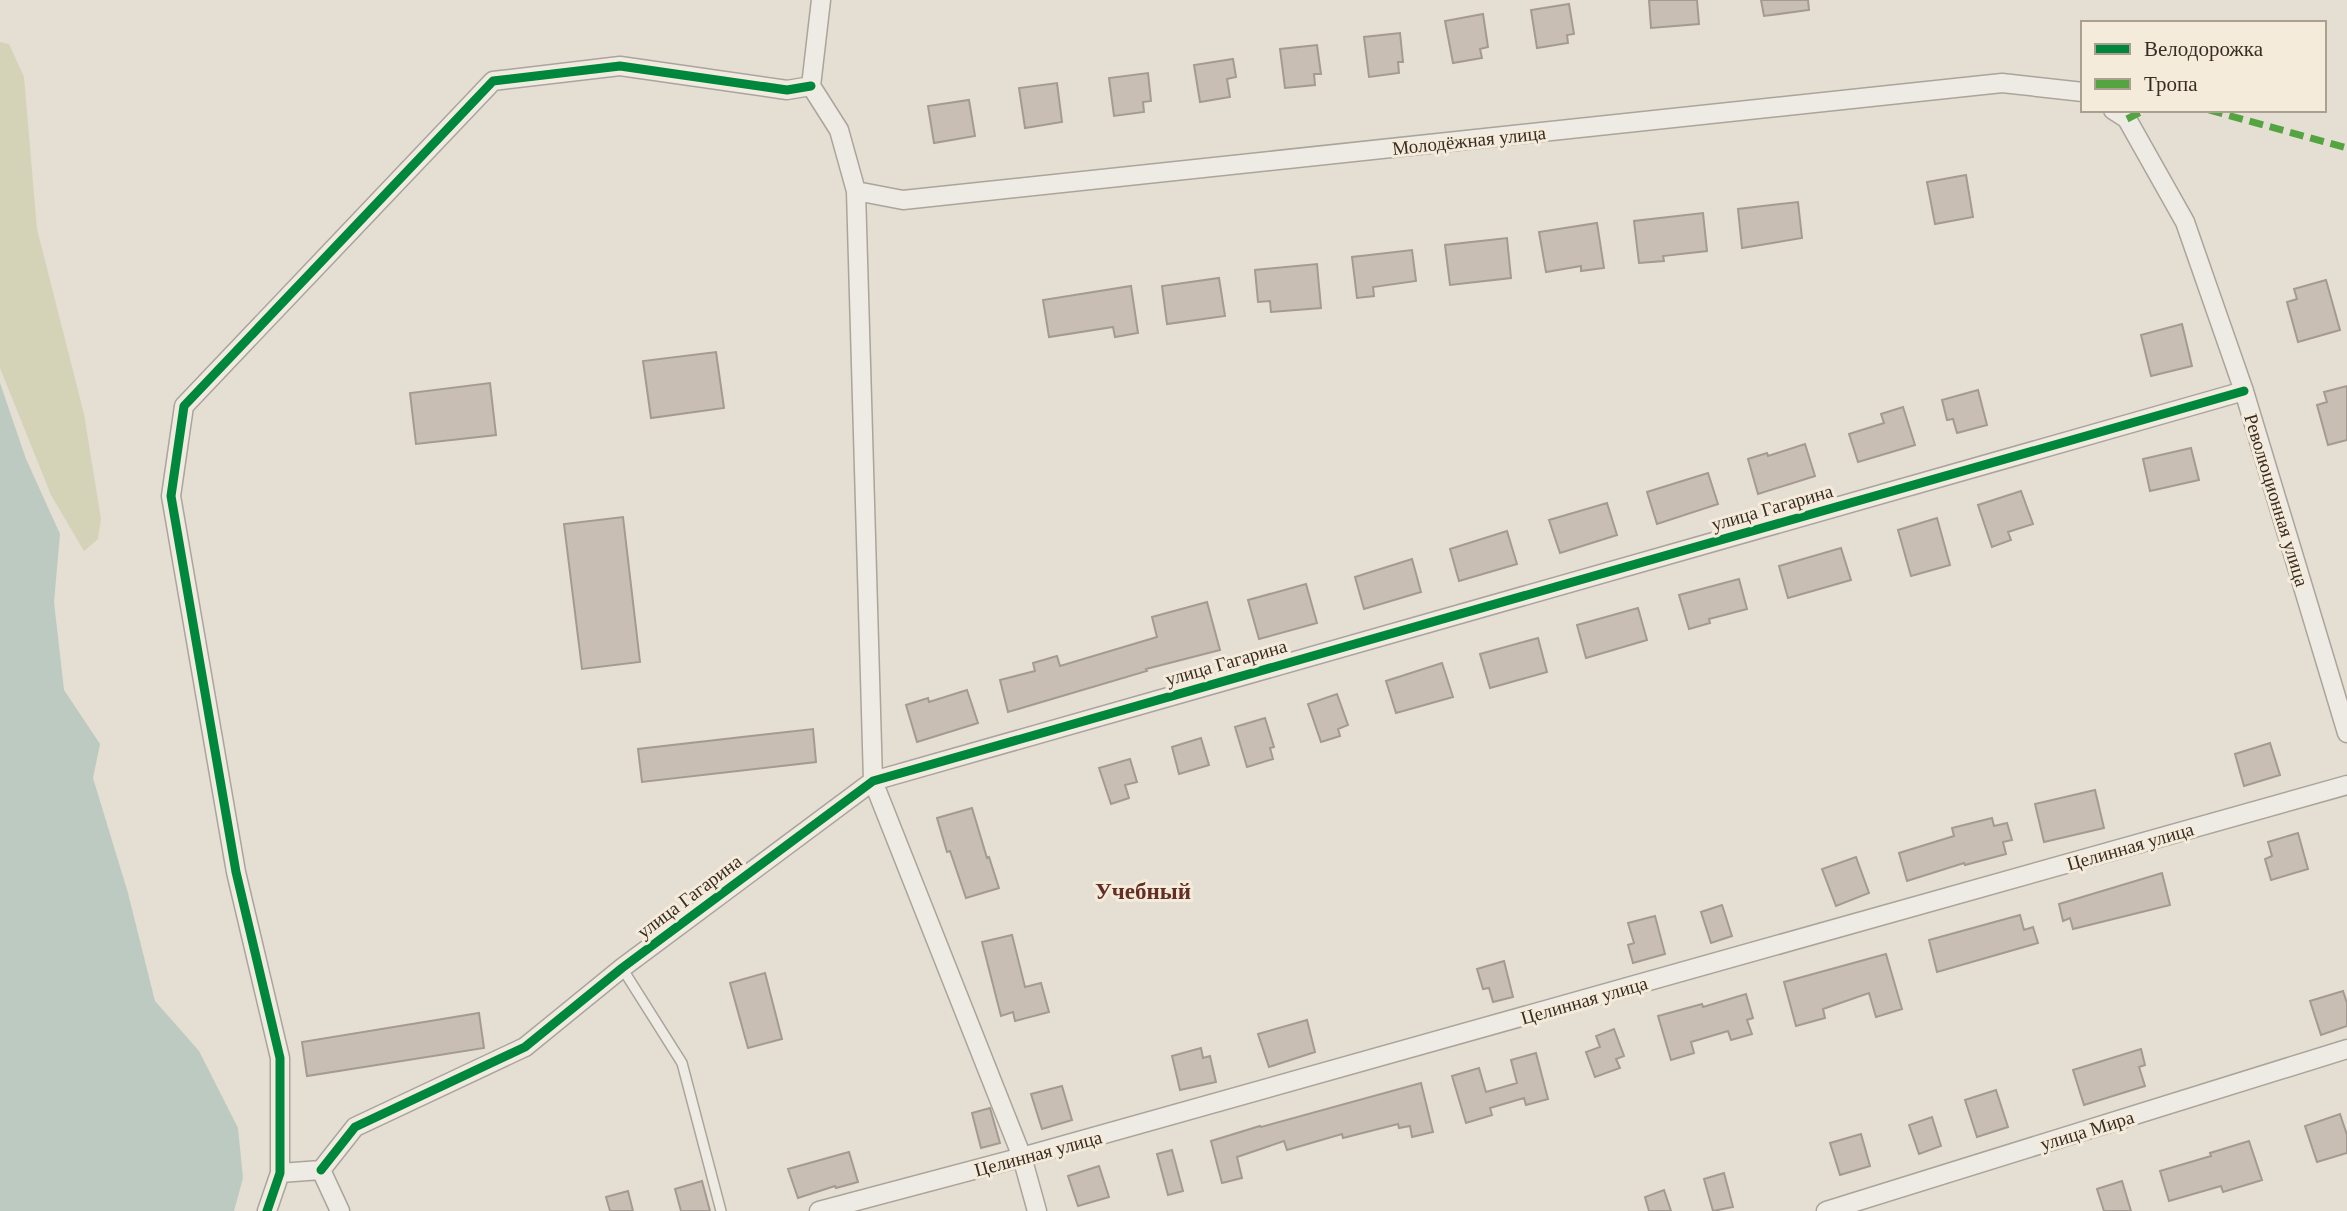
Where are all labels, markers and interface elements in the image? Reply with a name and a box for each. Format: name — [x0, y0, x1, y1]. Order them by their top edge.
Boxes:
legend — [2081, 21, 2326, 112]
text: Велодорожка — [2144, 37, 2264, 61]
text: Тропа — [2144, 72, 2198, 96]
street label: Молодёжная улица — [1391, 122, 1547, 159]
street label: Революционная улица — [2240, 411, 2313, 590]
street label: улица Гагарина — [1709, 480, 1836, 535]
street label: улица Гагарина — [1163, 635, 1290, 690]
street label: Целинная улица — [2064, 818, 2197, 875]
street label: улица Гагарина — [633, 850, 746, 942]
district label: Учебный — [1095, 879, 1191, 904]
street label: Целинная улица — [1518, 972, 1651, 1029]
street label: улица Мира — [2038, 1106, 2137, 1155]
street label: Целинная улица — [972, 1126, 1105, 1181]

